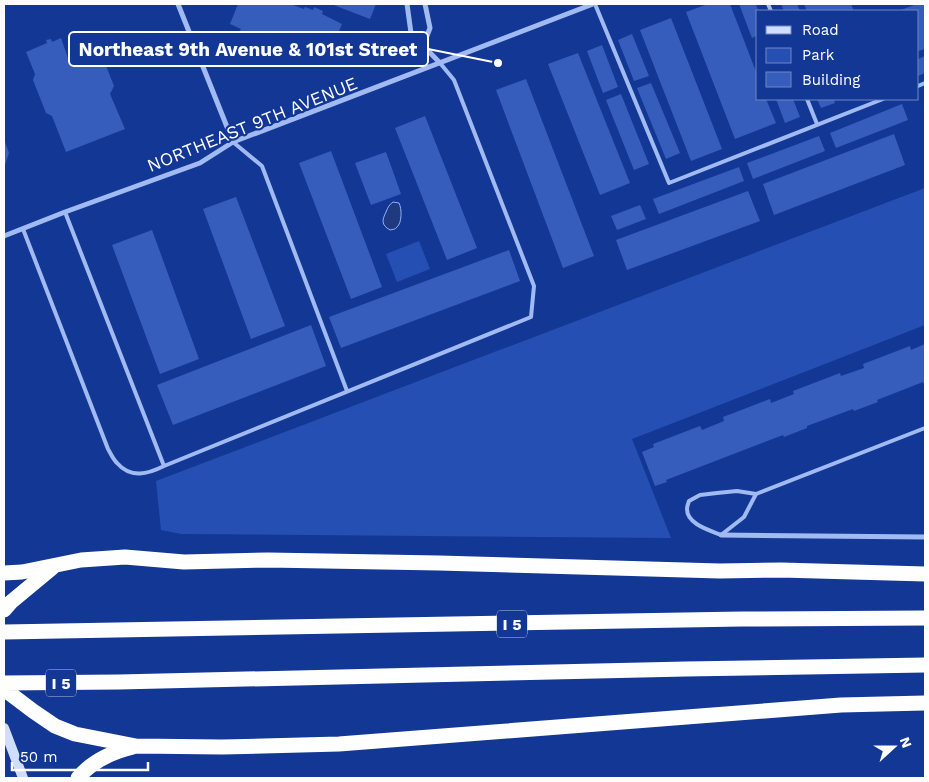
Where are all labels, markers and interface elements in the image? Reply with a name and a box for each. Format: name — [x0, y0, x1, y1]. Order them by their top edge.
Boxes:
legend — [756, 10, 919, 100]
text: Road — [802, 21, 839, 39]
callout: Northeast 9th Avenue & 101st Street — [69, 32, 428, 66]
text: Northeast 9th Avenue & 101st Street — [79, 38, 418, 61]
text: Park — [802, 46, 835, 64]
text: Building — [802, 71, 860, 89]
street label: NORTHEAST 9TH AVENUE — [144, 72, 360, 176]
road number: I 5 — [497, 610, 527, 638]
road number: I 5 — [46, 670, 76, 696]
north arrow — [869, 722, 919, 772]
text: N — [897, 735, 915, 750]
scale bar — [12, 740, 149, 772]
text: 50 m — [20, 748, 57, 766]

